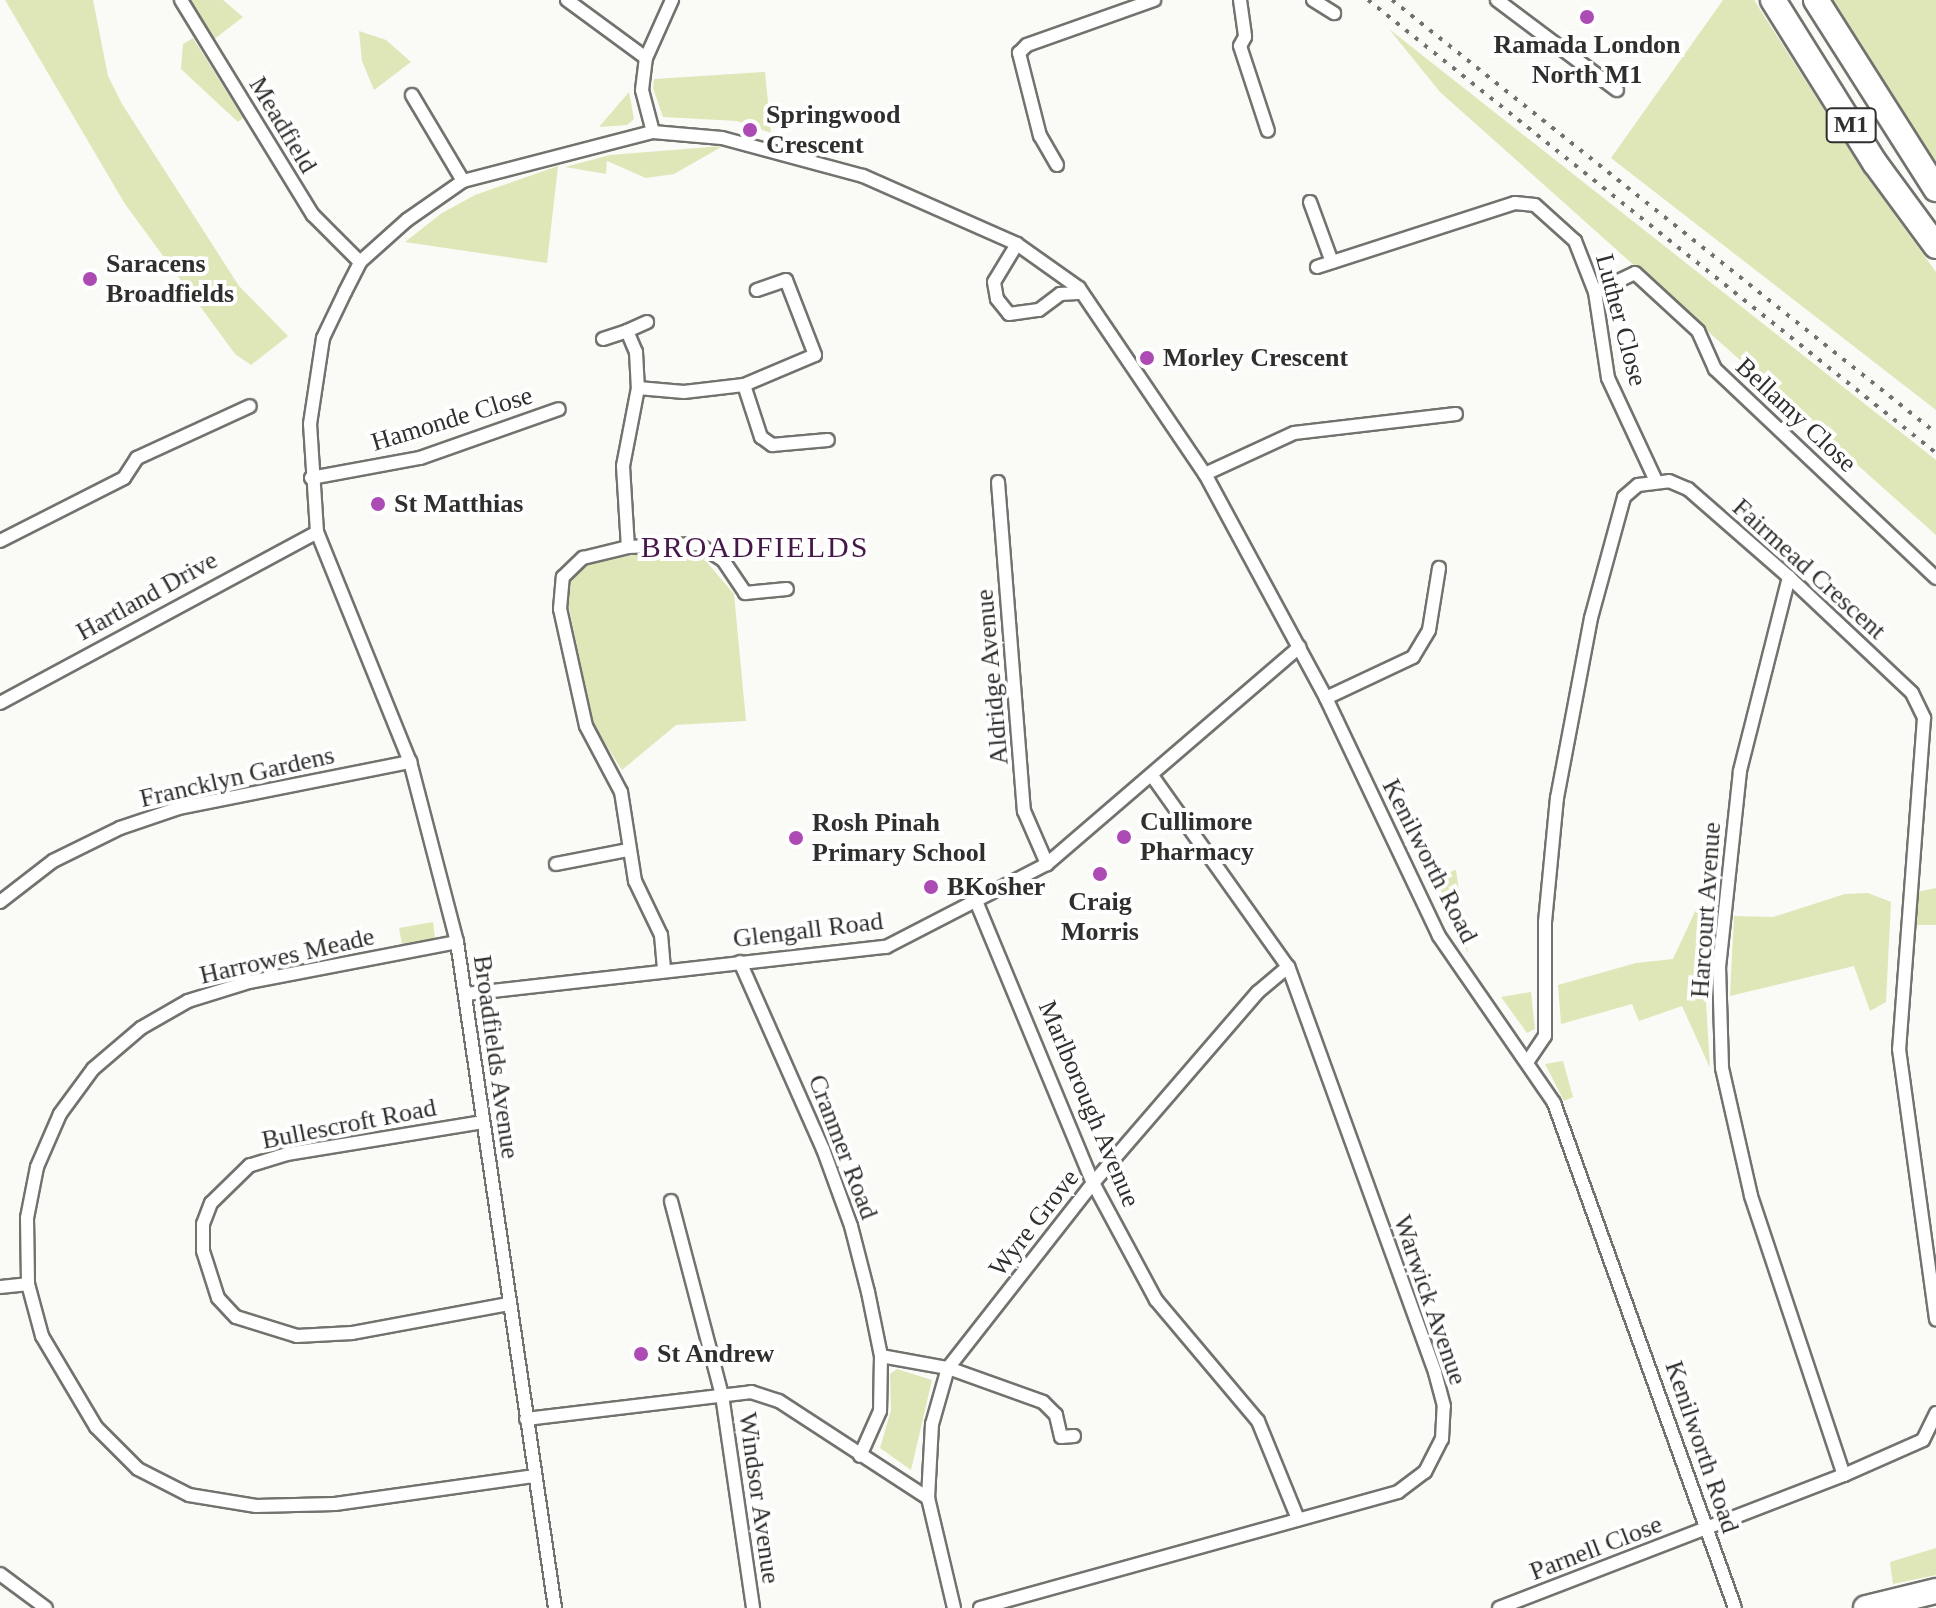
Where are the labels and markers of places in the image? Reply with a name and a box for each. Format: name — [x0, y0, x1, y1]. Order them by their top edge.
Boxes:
marker: Ramada London North M1 — [1578, 8, 1596, 26]
place label: Ramada London North M1 — [1493, 29, 1681, 90]
place label: Springwood Crescent — [766, 99, 900, 160]
marker: Springwood Crescent — [741, 121, 759, 139]
place label: Saracens Broadfields — [106, 248, 234, 310]
marker: Saracens Broadfields — [81, 270, 99, 288]
place label: Morley Crescent — [1163, 342, 1348, 374]
marker: Morley Crescent — [1138, 349, 1156, 367]
place label: St Matthias — [394, 488, 523, 520]
marker: St Matthias — [369, 495, 387, 513]
place label: Cullimore Pharmacy — [1140, 806, 1254, 868]
place label: Rosh Pinah Primary School — [812, 807, 986, 868]
marker: Cullimore Pharmacy — [1115, 828, 1133, 846]
marker: Rosh Pinah Primary School — [787, 829, 805, 847]
marker: Craig Morris — [1091, 865, 1109, 883]
place label: BKosher — [947, 871, 1045, 903]
marker: BKosher — [922, 878, 940, 896]
place label: Craig Morris — [1061, 886, 1139, 948]
place label: St Andrew — [657, 1338, 776, 1370]
marker: St Andrew — [632, 1345, 650, 1363]

